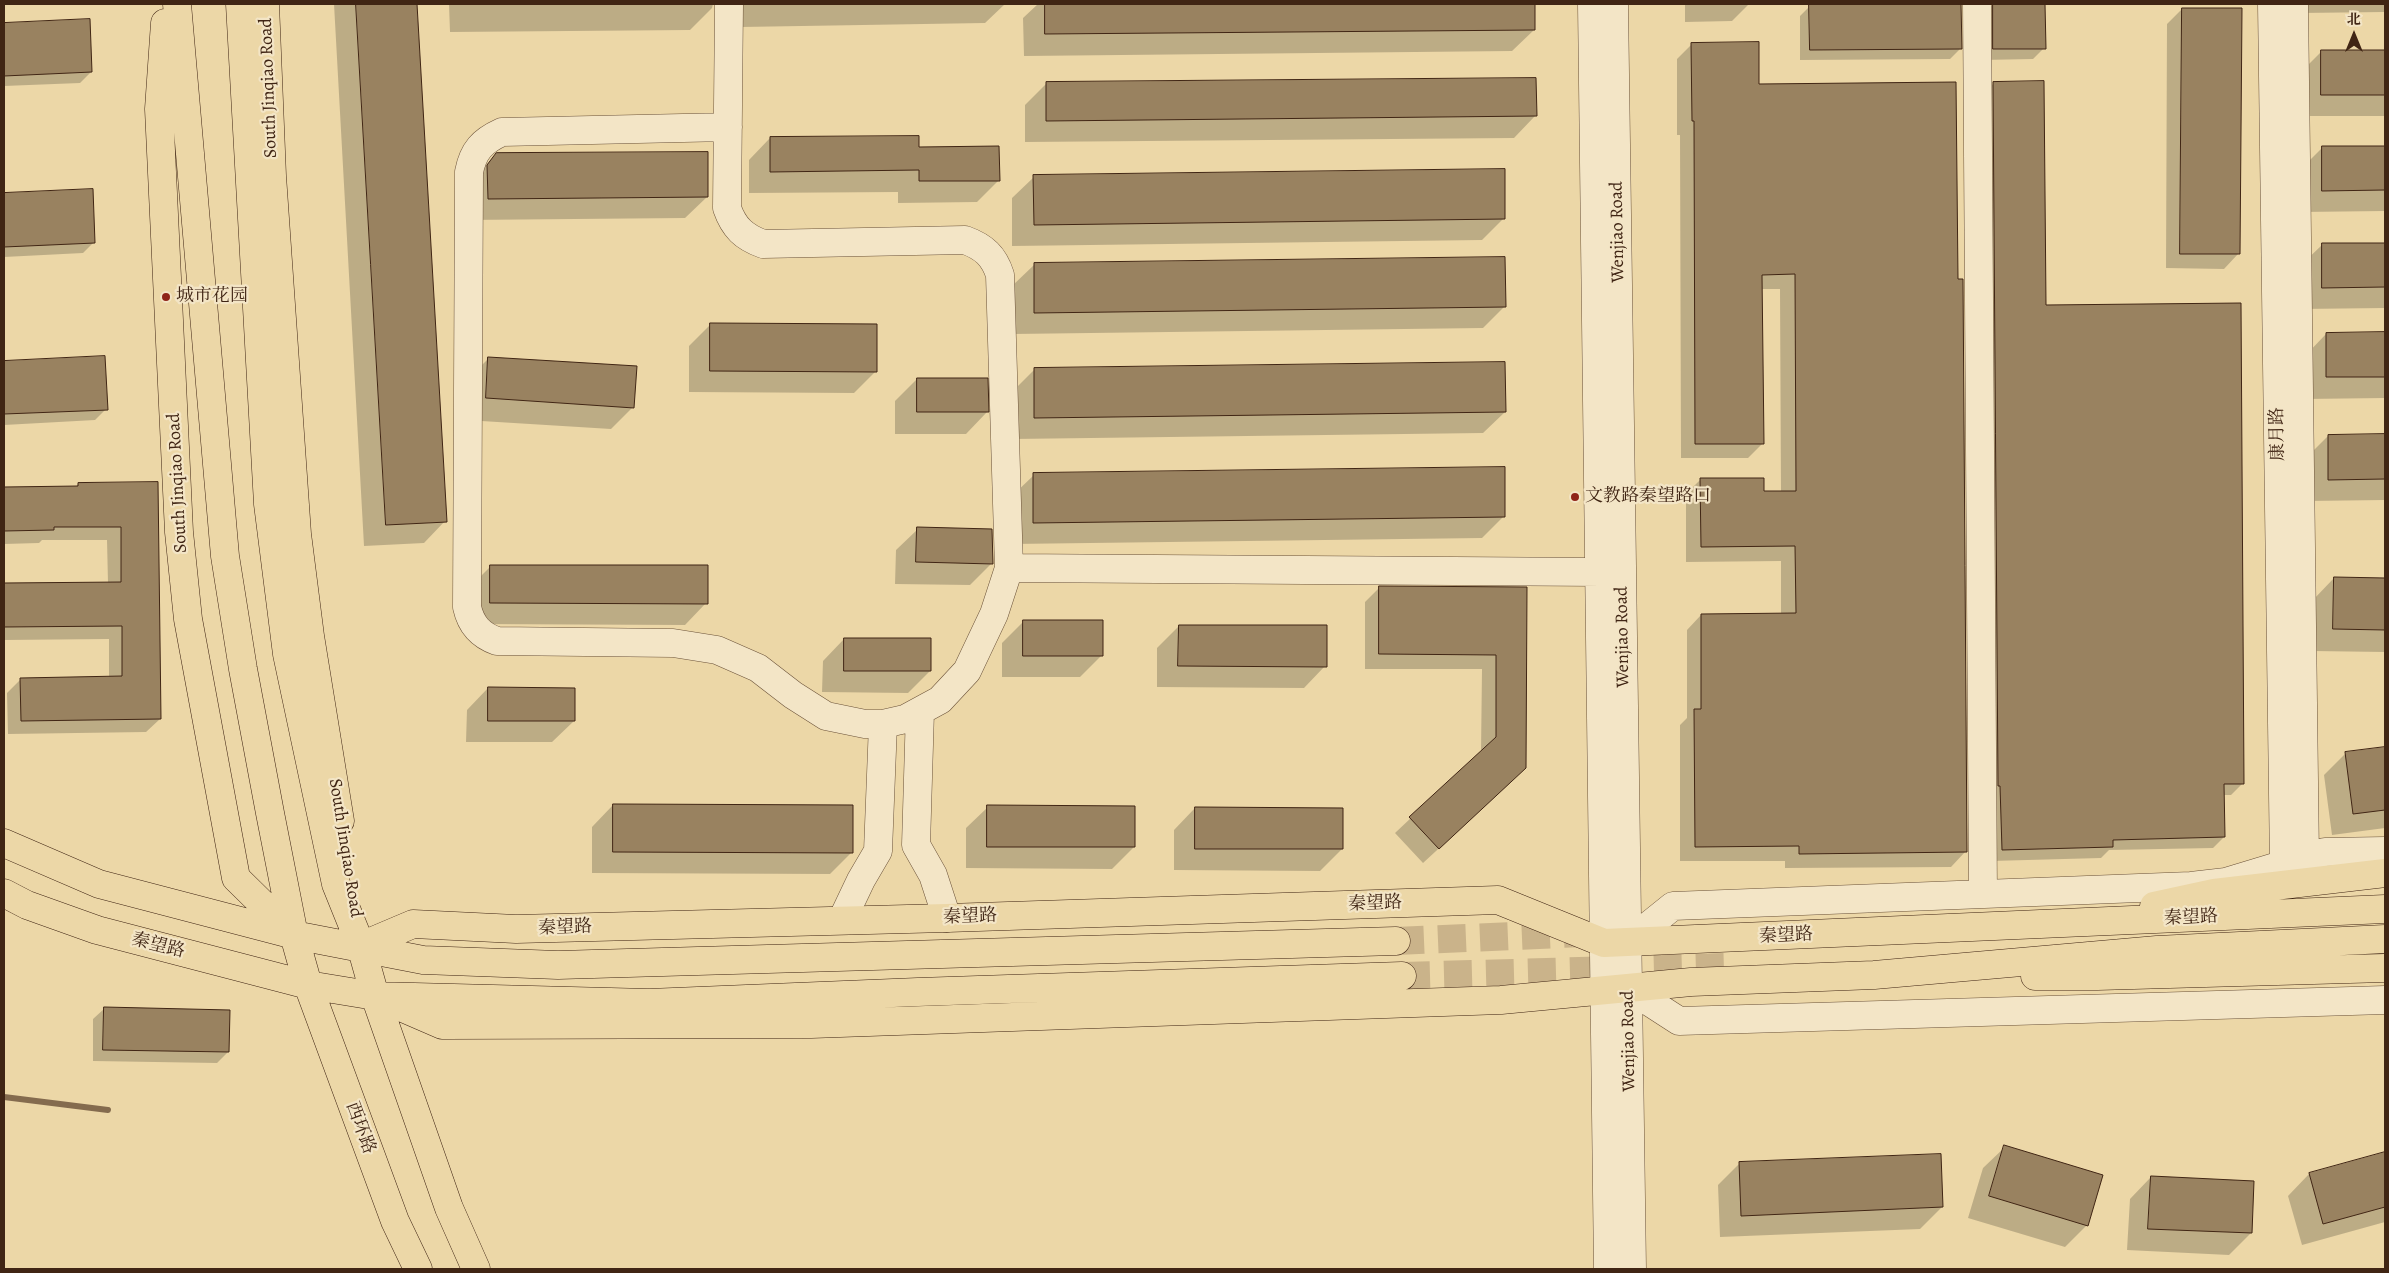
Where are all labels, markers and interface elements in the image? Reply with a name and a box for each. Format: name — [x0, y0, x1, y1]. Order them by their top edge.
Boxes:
north arrow — [2329, 10, 2379, 60]
text: 北 — [2347, 10, 2361, 29]
street label: South Jinqiao Road — [256, 18, 282, 158]
street label: Wenjiao Road — [1606, 181, 1630, 283]
place label: 城市花园 — [176, 286, 248, 308]
marker: 城市花园 — [160, 291, 172, 303]
street label: 康月路 — [2267, 407, 2289, 461]
street label: South Jinqiao Road — [164, 412, 192, 554]
place label: 文教路秦望路口 — [1585, 486, 1711, 508]
marker: 文教路秦望路口 — [1569, 491, 1581, 503]
street label: Wenjiao Road — [1611, 586, 1635, 688]
street label: South Jinqiao Road — [323, 777, 367, 919]
street label: 秦望路 — [1348, 892, 1402, 916]
street label: 秦望路 — [943, 905, 997, 929]
street label: 秦望路 — [2163, 906, 2219, 930]
street label: 秦望路 — [538, 916, 592, 940]
street label: 秦望路 — [1758, 924, 1814, 948]
street label: 秦望路 — [129, 929, 187, 963]
street label: Wenjiao Road — [1617, 990, 1641, 1092]
street label: 西环路 — [341, 1099, 379, 1157]

